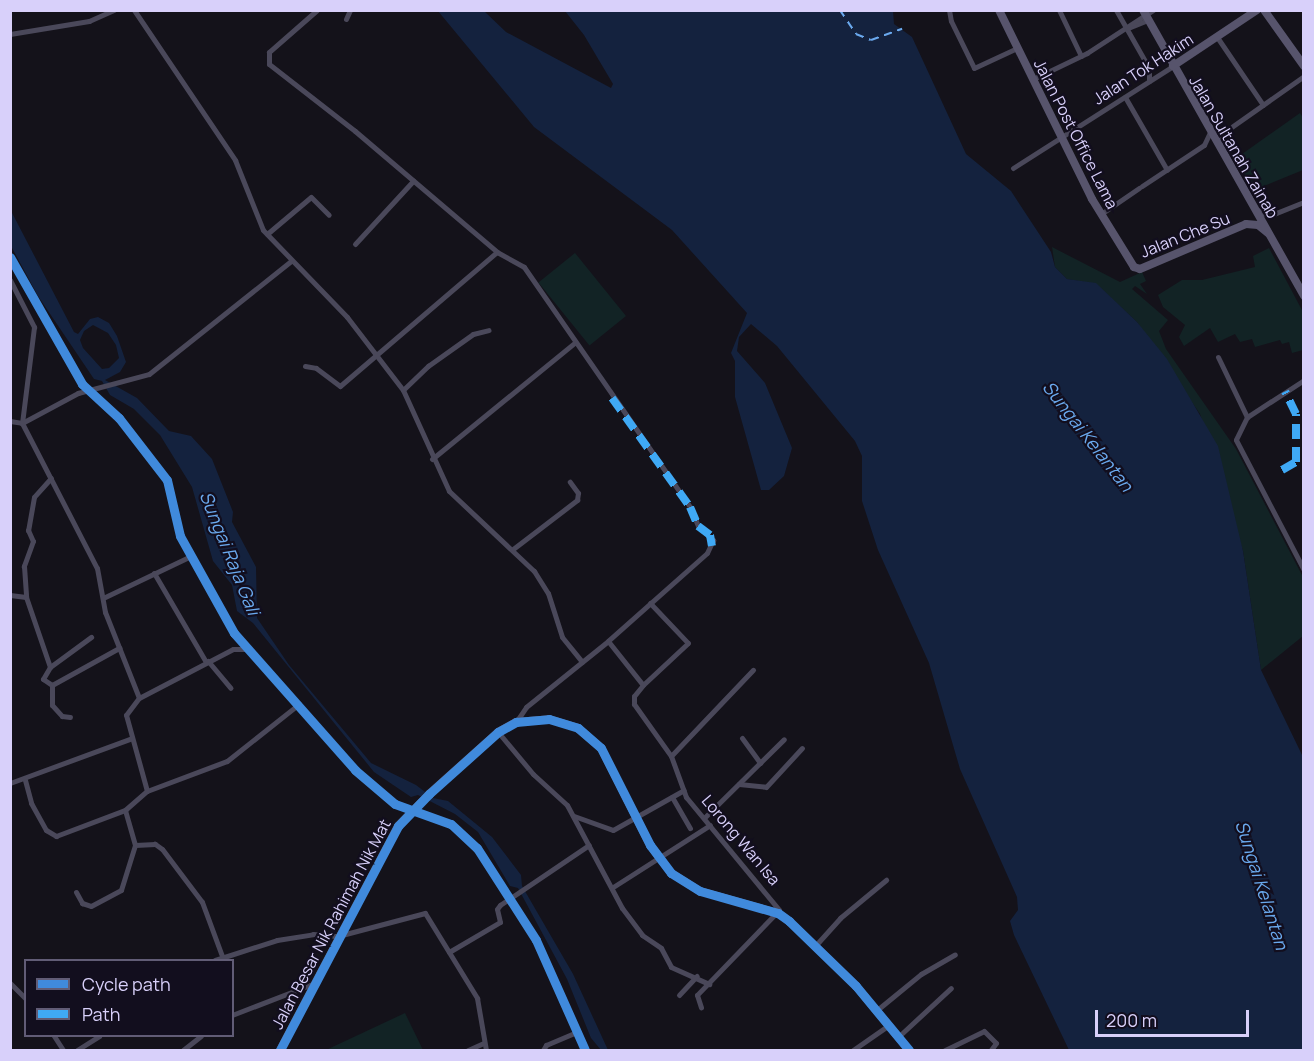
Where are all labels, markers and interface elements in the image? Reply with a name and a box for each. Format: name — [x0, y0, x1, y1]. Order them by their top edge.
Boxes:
street label: Jalan Tok Hakim — [1089, 29, 1197, 109]
street label: Jalan Post Office Lama — [1030, 56, 1122, 212]
street label: Jalan Sultanah Zainab — [1185, 72, 1283, 222]
street label: Jalan Che Su — [1138, 208, 1232, 262]
water label: Sungai Kelantan — [1038, 376, 1138, 496]
water label: Sungai Raja Gali — [195, 488, 265, 618]
street label: Lorong Wan Isa — [698, 791, 784, 889]
street label: Jalan Besar Nik Rahimah Nik Mat — [267, 816, 395, 1032]
water label: Sungai Kelantan — [1231, 818, 1293, 952]
legend — [24, 959, 234, 1037]
text: Cycle path — [82, 972, 171, 996]
scale bar — [1098, 998, 1252, 1036]
text: Path — [82, 1002, 120, 1026]
text: 200 m — [1106, 1008, 1157, 1032]

